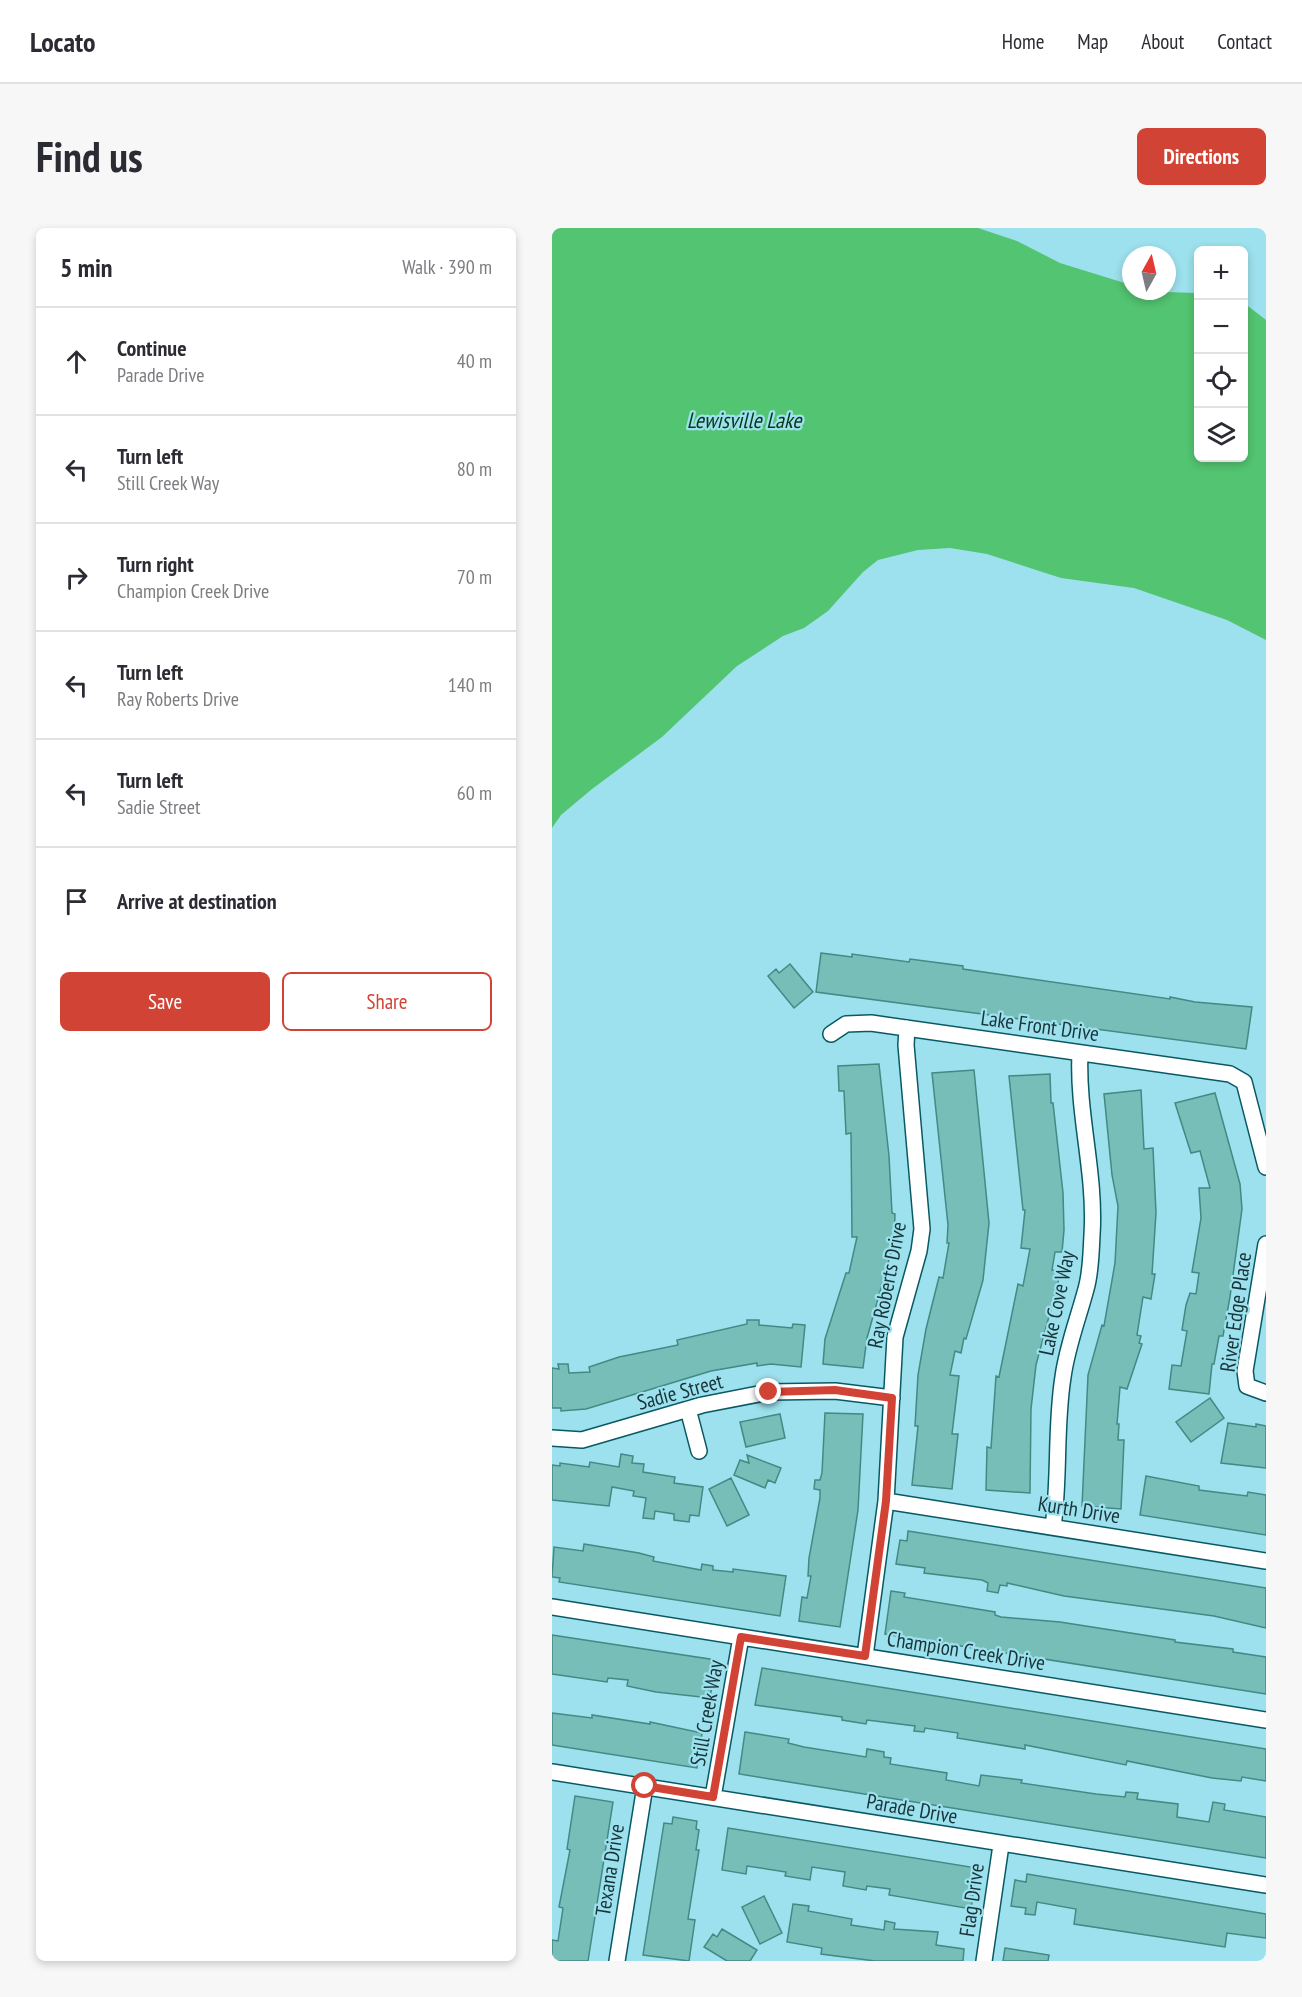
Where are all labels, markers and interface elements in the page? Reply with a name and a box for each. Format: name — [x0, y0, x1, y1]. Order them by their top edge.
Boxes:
text: Locato — [30, 23, 96, 60]
text: Home — [1002, 28, 1044, 55]
text: Map — [1077, 28, 1108, 55]
text: About — [1141, 28, 1184, 55]
text: Contact — [1217, 28, 1272, 55]
button: Directions — [1137, 128, 1266, 185]
text: Find us — [36, 129, 143, 184]
north arrow — [1122, 246, 1176, 300]
map controls — [1194, 246, 1248, 462]
button: + — [1194, 246, 1248, 300]
text: 5 min — [60, 251, 113, 284]
text: Walk · 390 m — [402, 254, 492, 280]
button: − — [1194, 300, 1248, 354]
text: Continue — [117, 334, 187, 362]
icon: ahead — [60, 345, 93, 378]
text: 40 m — [457, 348, 492, 374]
button: locate — [1194, 354, 1248, 408]
text: Parade Drive — [117, 362, 204, 388]
water label: Lewisville Lake — [687, 406, 803, 434]
button: layers — [1194, 408, 1248, 462]
text: Turn left — [117, 442, 183, 470]
icon: left — [60, 453, 93, 486]
text: 80 m — [457, 456, 492, 482]
text: Still Creek Way — [117, 470, 219, 496]
text: Turn right — [117, 550, 194, 578]
icon: right — [60, 561, 93, 594]
text: 70 m — [457, 564, 492, 590]
text: Champion Creek Drive — [117, 578, 269, 604]
text: Turn left — [117, 658, 183, 686]
icon: left — [60, 669, 93, 702]
text: 140 m — [448, 672, 492, 698]
text: Ray Roberts Drive — [117, 686, 239, 712]
text: Turn left — [117, 766, 183, 794]
icon: left — [60, 777, 93, 810]
text: 60 m — [457, 780, 492, 806]
text: Sadie Street — [117, 794, 200, 820]
icon: arrive — [60, 885, 93, 918]
text: Arrive at destination — [117, 887, 277, 915]
button: Save — [60, 972, 270, 1031]
button: Share — [282, 972, 492, 1031]
street label: Lake Front Drive — [979, 1004, 1101, 1047]
street label: Ray Roberts Drive — [861, 1219, 912, 1350]
street label: Lake Cove Way — [1032, 1248, 1081, 1358]
street label: River Edge Place — [1214, 1250, 1257, 1373]
street label: Sadie Street — [634, 1367, 726, 1416]
route end — [755, 1378, 781, 1404]
street label: Kurth Drive — [1036, 1490, 1122, 1529]
street label: Champion Creek Drive — [885, 1625, 1047, 1676]
street label: Still Creek Way — [684, 1658, 729, 1768]
route start — [631, 1772, 657, 1798]
street label: Parade Drive — [865, 1787, 960, 1830]
street label: Texana Drive — [589, 1822, 630, 1918]
street label: Flag Drive — [953, 1862, 990, 1938]

